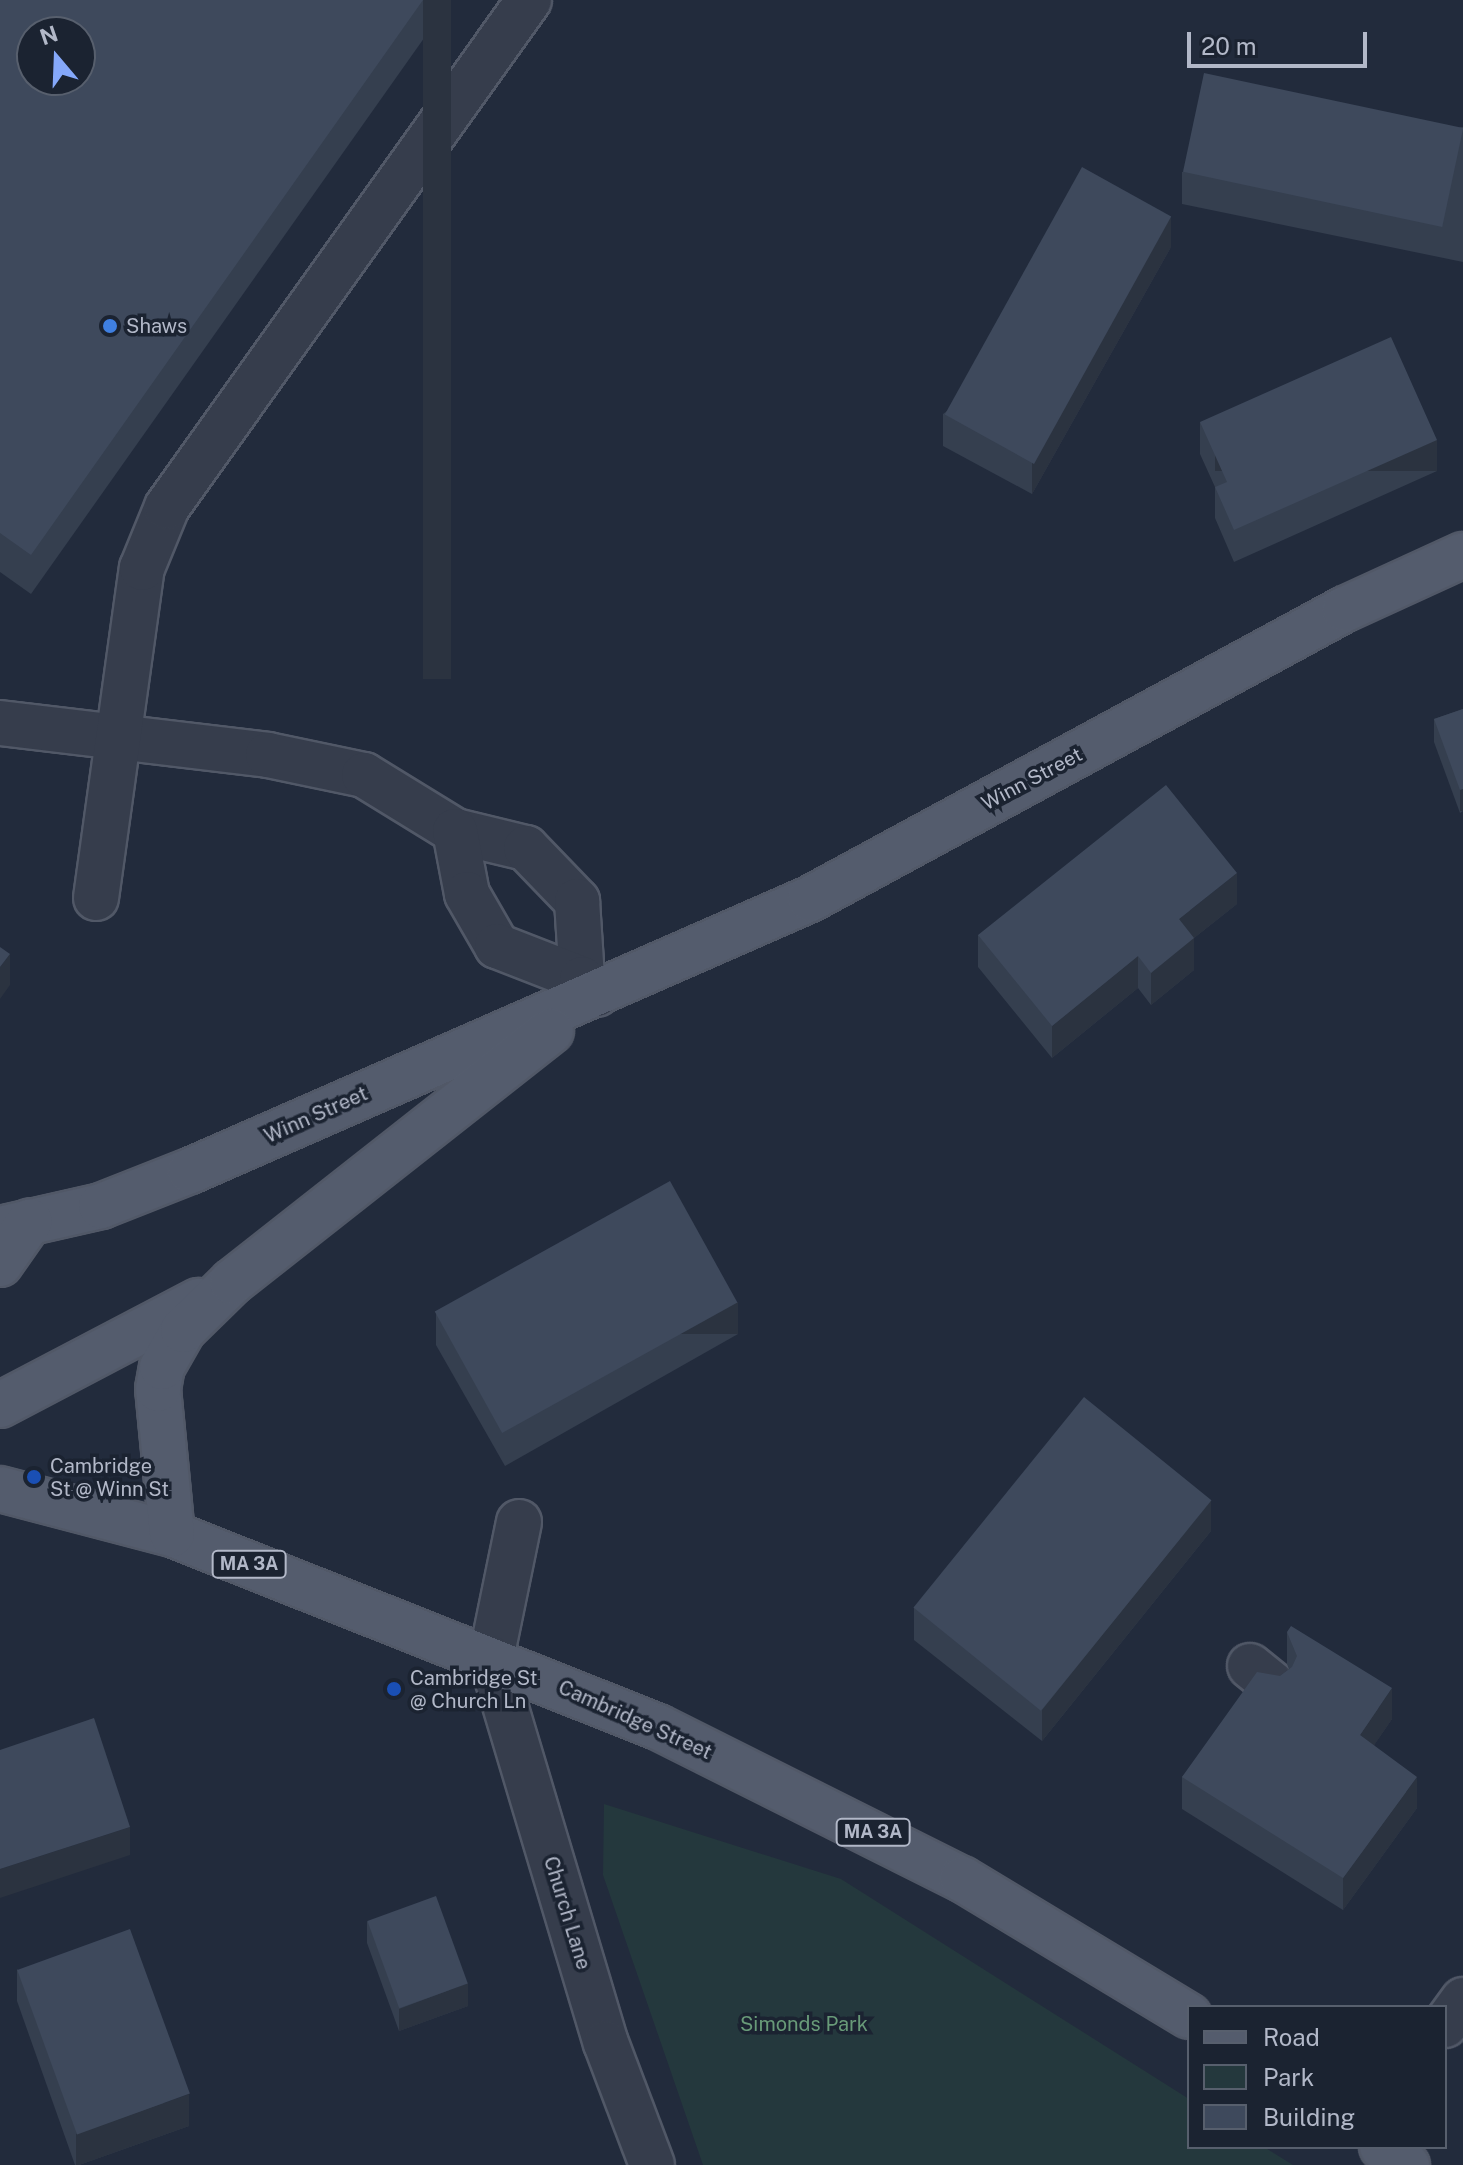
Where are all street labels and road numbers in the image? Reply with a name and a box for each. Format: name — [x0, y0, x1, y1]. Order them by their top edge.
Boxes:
street label: Winn Street — [978, 742, 1086, 816]
street label: Winn Street — [261, 1082, 371, 1148]
road number: MA 3A — [211, 1550, 287, 1578]
street label: Cambridge Street — [555, 1675, 715, 1765]
road number: MA 3A — [835, 1818, 911, 1846]
street label: Church Lane — [538, 1854, 596, 1972]

